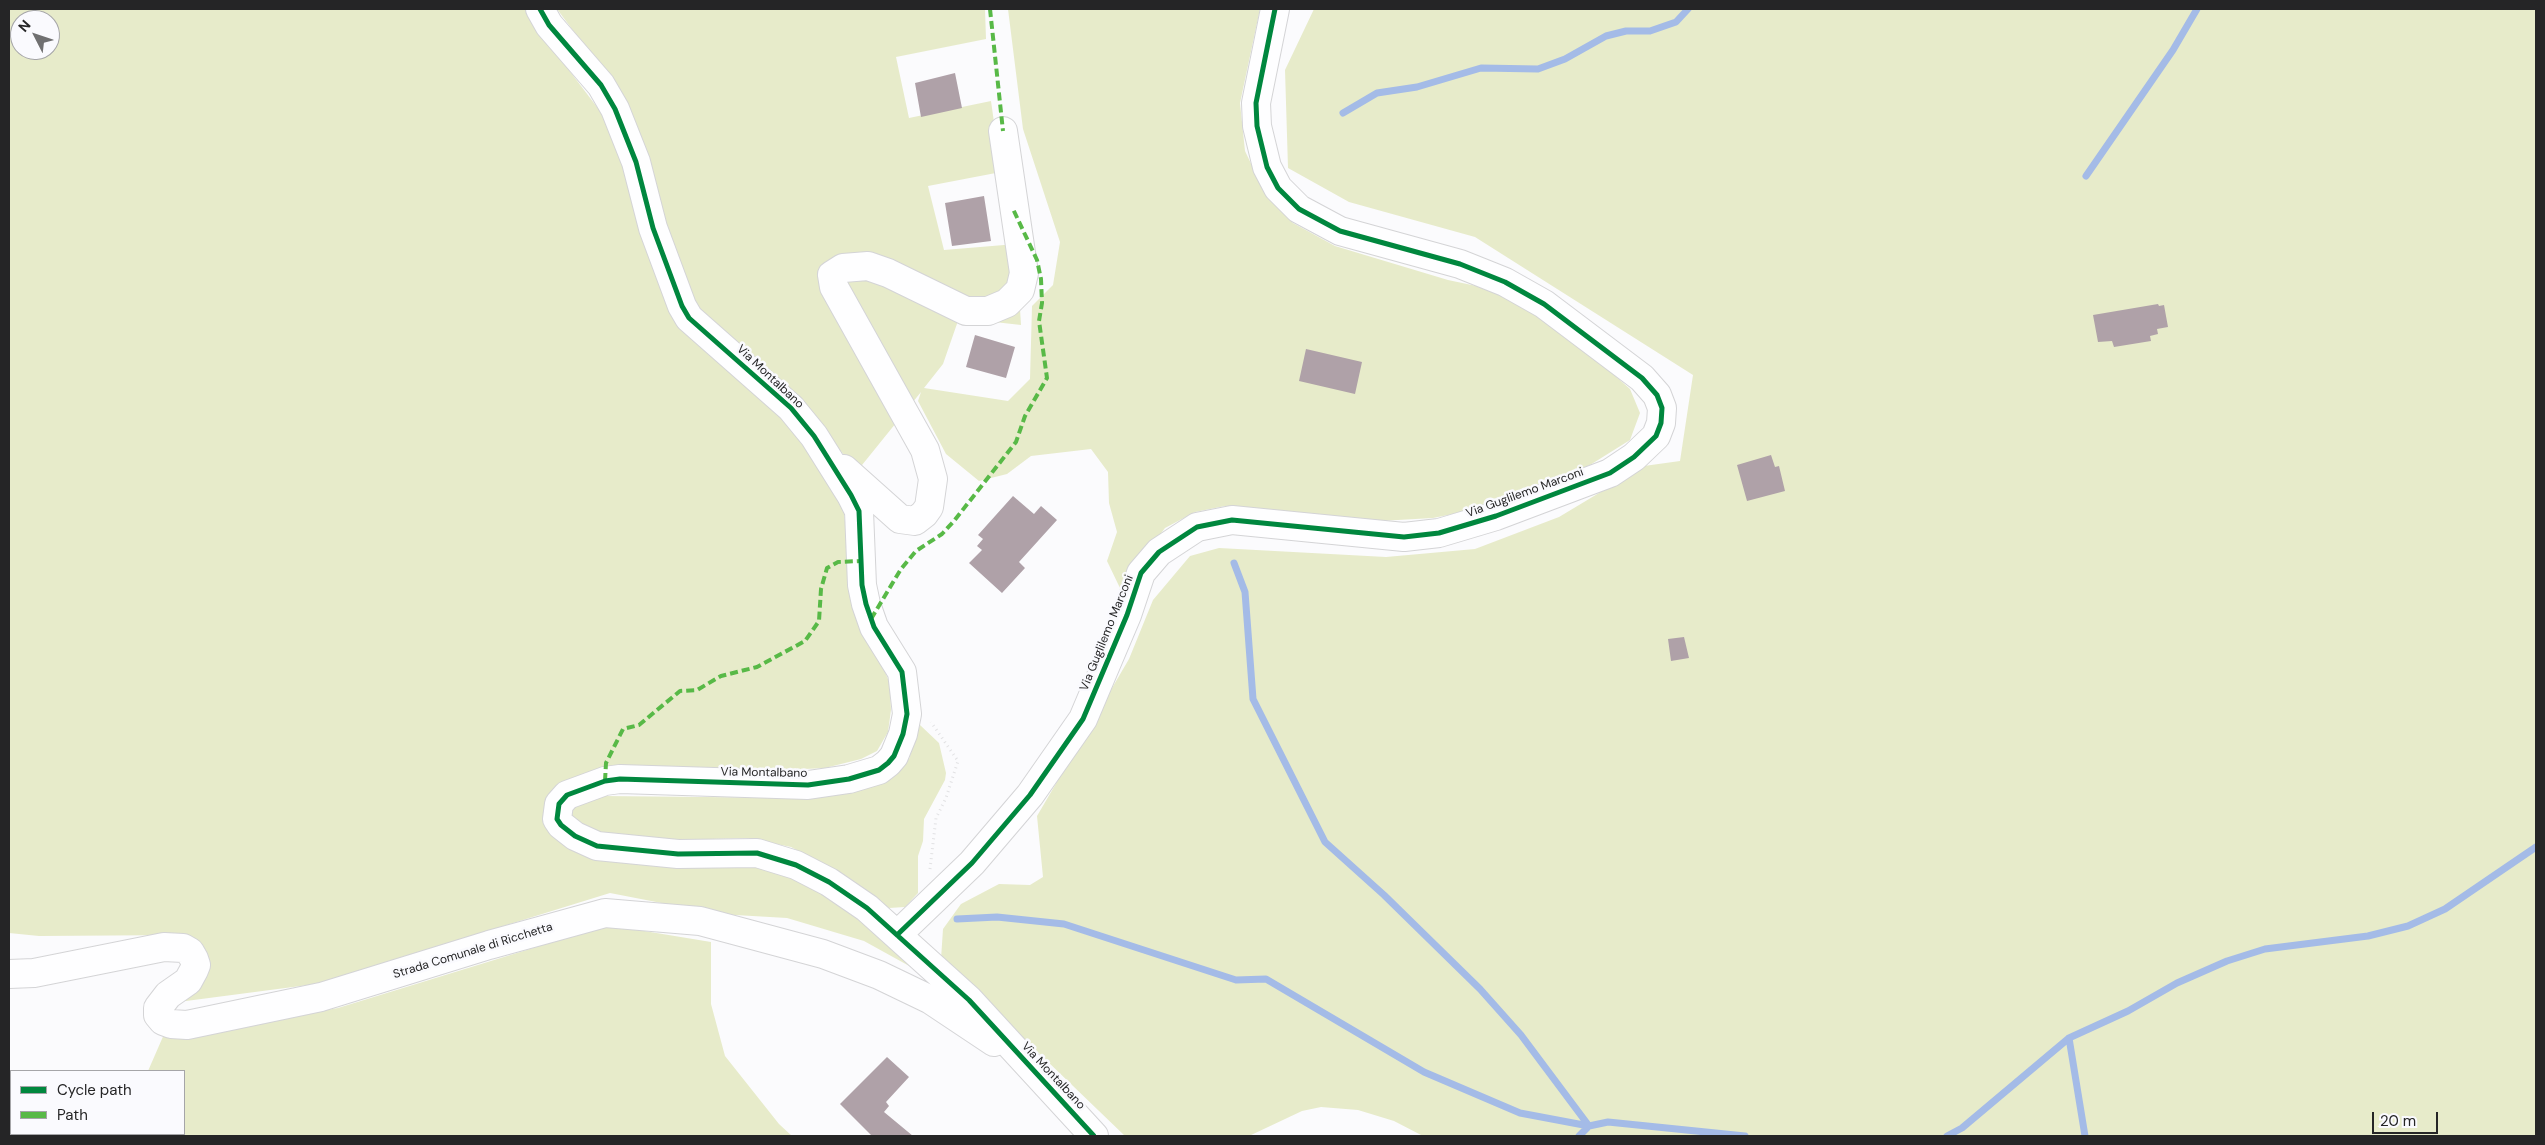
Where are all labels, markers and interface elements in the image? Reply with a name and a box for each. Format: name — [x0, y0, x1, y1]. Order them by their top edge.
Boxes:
north arrow — [10, 10, 60, 60]
text: N — [14, 16, 35, 36]
street label: Via Montalbano — [733, 342, 807, 412]
street label: Via Guglilemo Marconi — [1464, 465, 1586, 521]
street label: Via Guglilemo Marconi — [1077, 573, 1137, 693]
street label: Via Montalbano — [721, 765, 807, 781]
street label: Strada Comunale di Ricchetta — [392, 920, 554, 982]
street label: Via Montalbano — [1018, 1039, 1088, 1113]
legend — [10, 1070, 185, 1135]
text: Cycle path — [57, 1080, 132, 1100]
scale bar — [2375, 1102, 2441, 1134]
text: Path — [57, 1105, 88, 1125]
text: 20 m — [2380, 1111, 2416, 1131]

